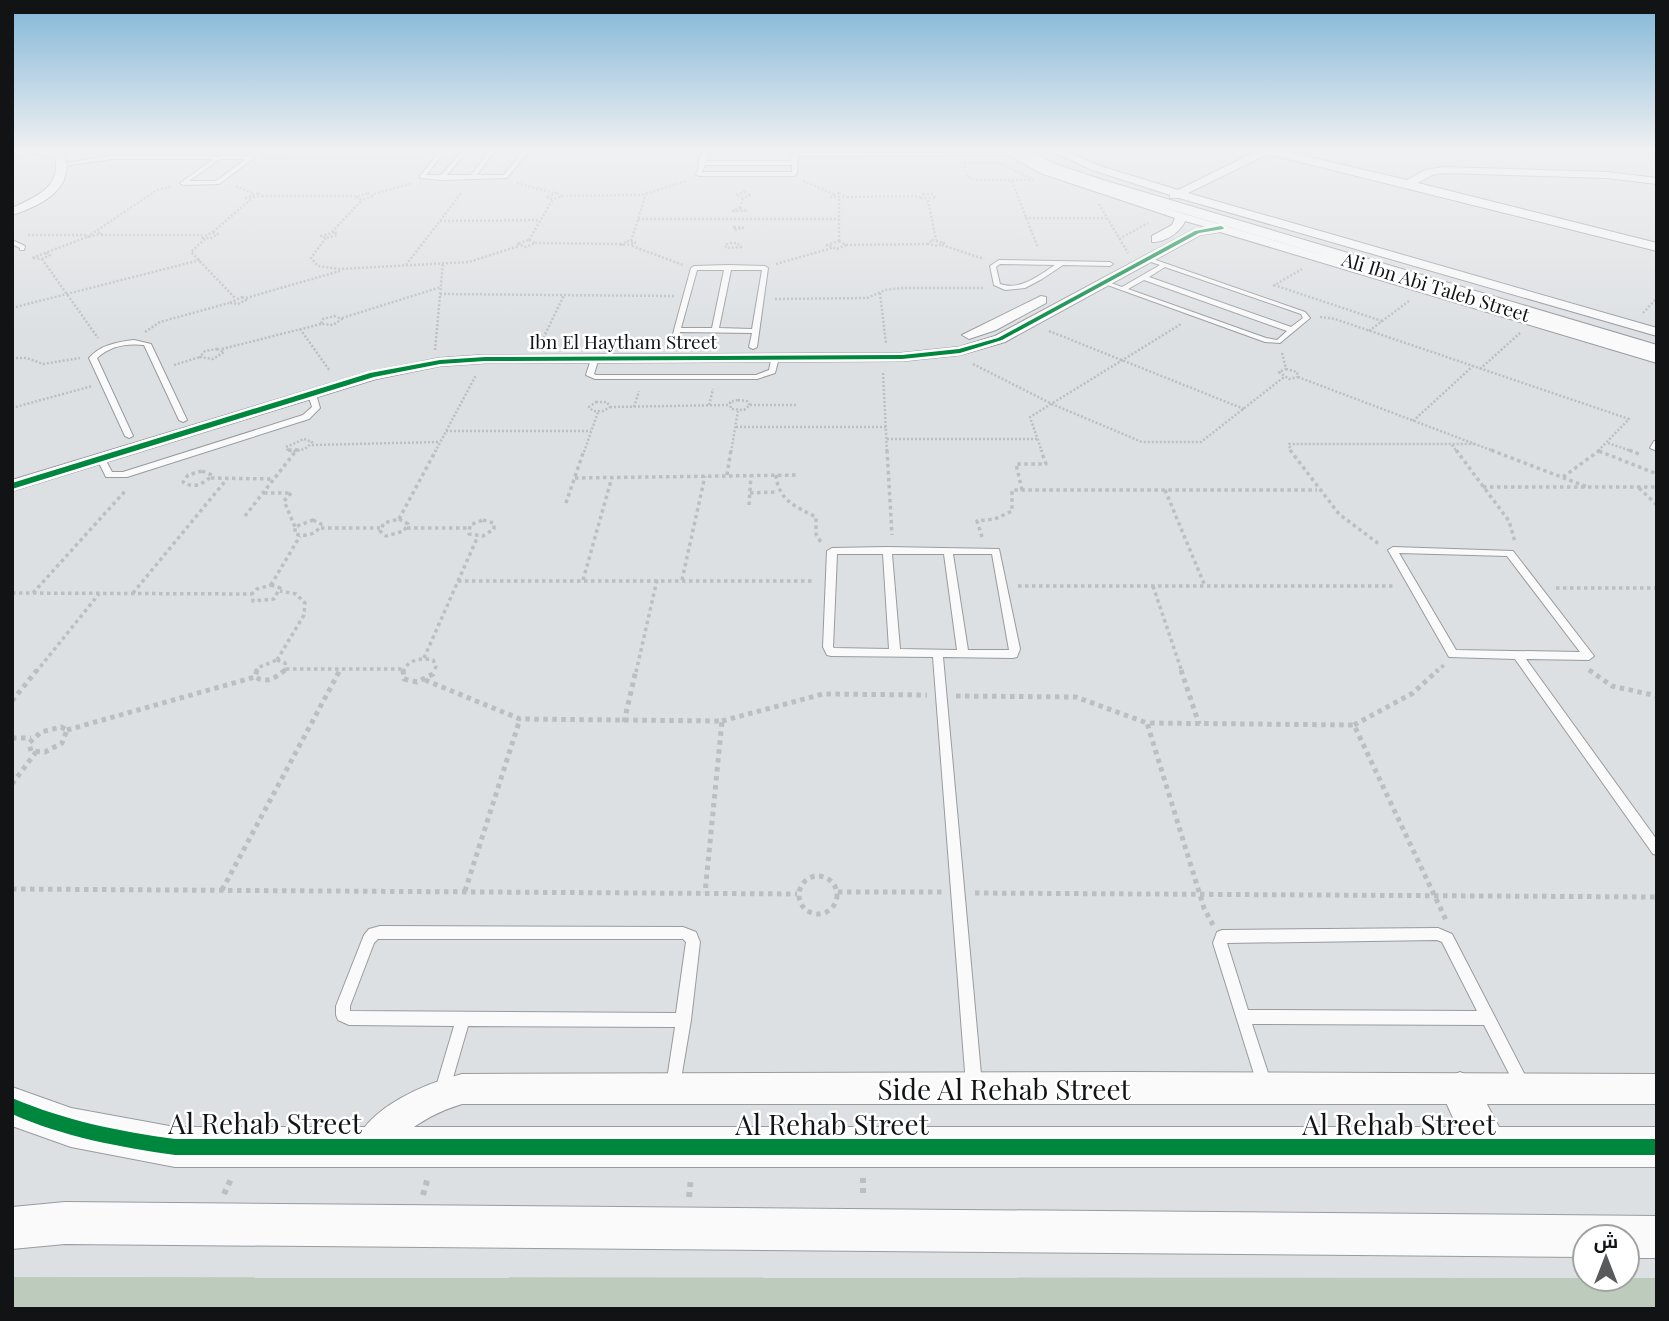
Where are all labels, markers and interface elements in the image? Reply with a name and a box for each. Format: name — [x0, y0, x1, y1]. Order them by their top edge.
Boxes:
street label: Ali Ibn Abi Taleb Street — [1338, 245, 1533, 327]
street label: Ibn El Haytham Street — [529, 328, 717, 354]
street label: Side Al Rehab Street — [877, 1070, 1132, 1107]
street label: Al Rehab Street — [167, 1104, 363, 1141]
street label: Al Rehab Street — [734, 1105, 930, 1142]
street label: Al Rehab Street — [1301, 1105, 1497, 1142]
north arrow — [1571, 1223, 1641, 1293]
text: ش — [1594, 1227, 1618, 1253]

